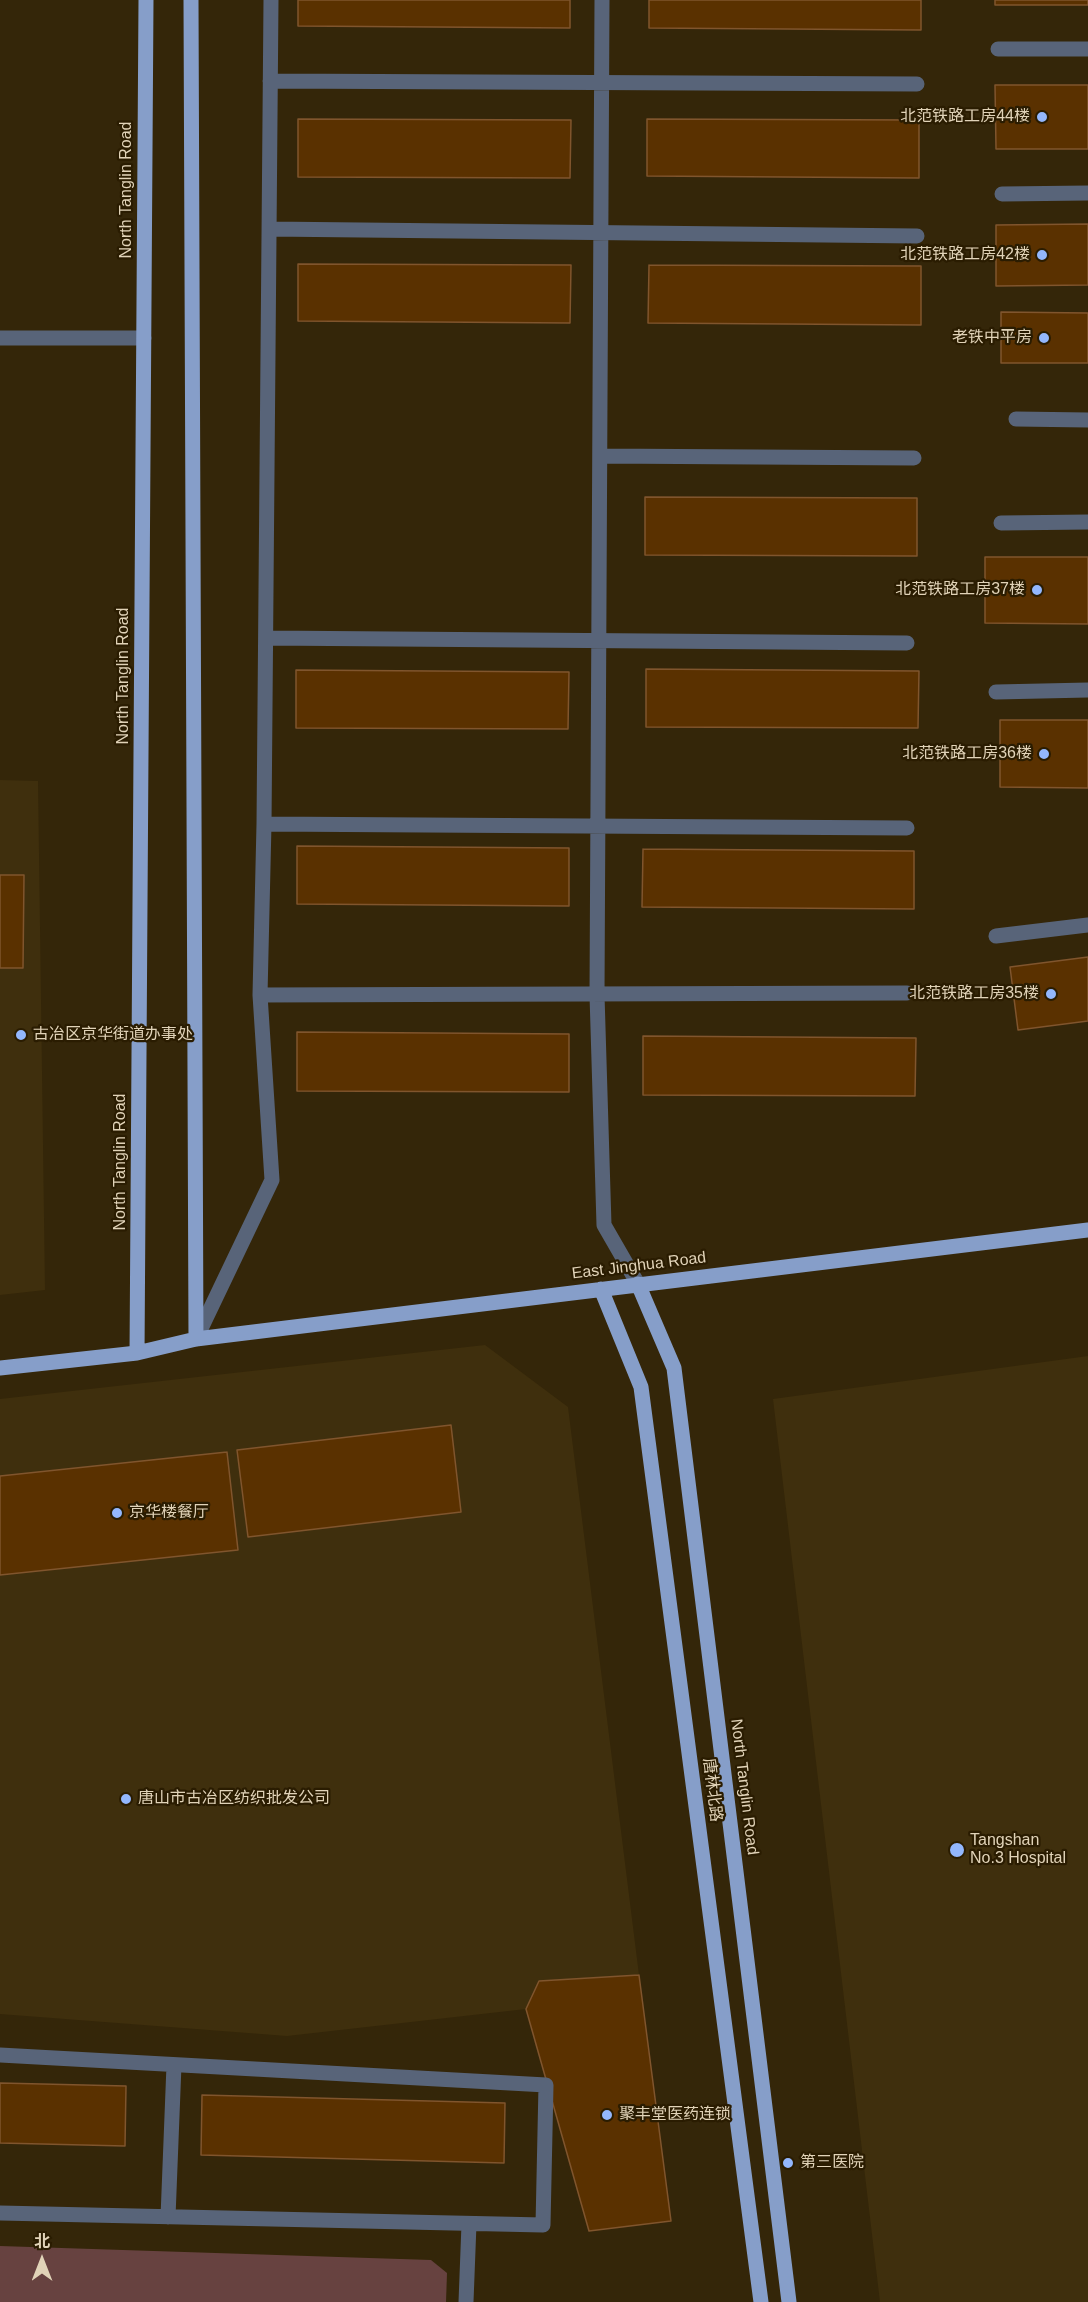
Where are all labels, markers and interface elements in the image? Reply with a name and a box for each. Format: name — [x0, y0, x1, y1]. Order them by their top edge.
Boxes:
place label: 北范铁路工房44楼 — [900, 107, 1030, 127]
marker: 北范铁路工房44楼 — [1035, 110, 1049, 124]
street label: North Tanglin Road — [117, 122, 137, 258]
place label: 北范铁路工房42楼 — [900, 245, 1030, 265]
marker: 北范铁路工房42楼 — [1035, 248, 1049, 262]
place label: 老铁中平房 — [952, 328, 1032, 348]
marker: 老铁中平房 — [1037, 331, 1051, 345]
place label: 北范铁路工房37楼 — [895, 580, 1025, 600]
marker: 北范铁路工房37楼 — [1030, 583, 1044, 597]
street label: North Tanglin Road — [114, 608, 134, 744]
place label: 北范铁路工房36楼 — [902, 744, 1032, 764]
marker: 北范铁路工房36楼 — [1037, 747, 1051, 761]
place label: 北范铁路工房35楼 — [909, 984, 1039, 1004]
marker: 北范铁路工房35楼 — [1044, 987, 1058, 1001]
place label: 古冶区京华街道办事处 — [33, 1025, 193, 1045]
marker: 古冶区京华街道办事处 — [14, 1028, 28, 1042]
street label: North Tanglin Road — [111, 1094, 131, 1230]
street label: East Jinghua Road — [571, 1248, 707, 1284]
place label: 京华楼餐厅 — [129, 1503, 209, 1523]
marker: 京华楼餐厅 — [110, 1506, 124, 1520]
street label: North Tanglin Road — [726, 1718, 762, 1856]
street label: 唐林北路 — [699, 1757, 725, 1823]
place label: 唐山市古冶区纺织批发公司 — [138, 1789, 330, 1809]
marker: 唐山市古冶区纺织批发公司 — [119, 1792, 133, 1806]
place label: Tangshan No.3 Hospital — [970, 1831, 1066, 1869]
marker: Tangshan No.3 Hospital — [948, 1841, 966, 1859]
place label: 聚丰堂医药连锁 — [619, 2105, 731, 2125]
marker: 聚丰堂医药连锁 — [600, 2108, 614, 2122]
place label: 第三医院 — [800, 2153, 864, 2173]
marker: 第三医院 — [781, 2156, 795, 2170]
north arrow — [12, 2230, 72, 2290]
text: 北 — [34, 2233, 50, 2250]

